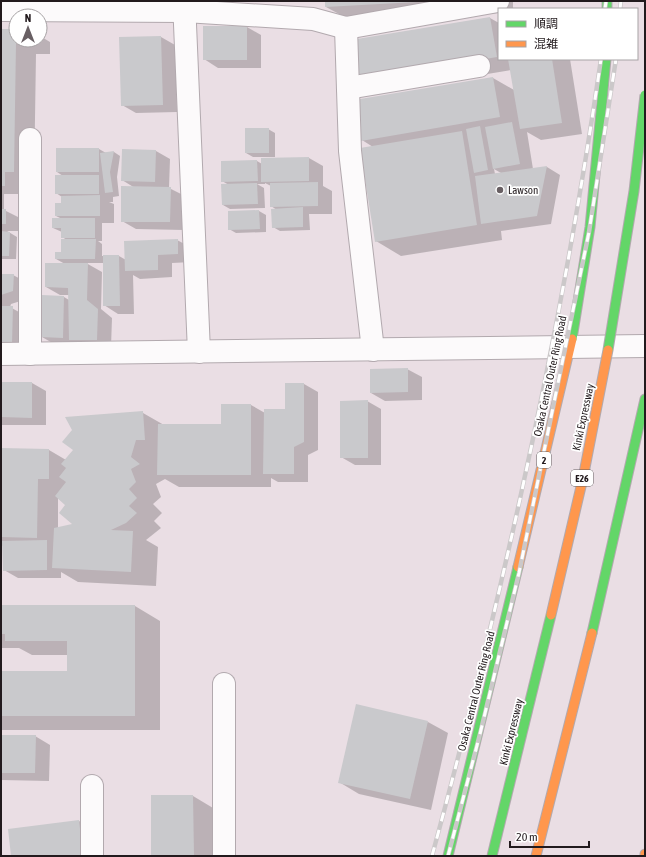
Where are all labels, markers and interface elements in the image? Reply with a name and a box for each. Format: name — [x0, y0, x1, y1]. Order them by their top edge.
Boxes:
north arrow — [8, 8, 48, 48]
legend — [498, 8, 638, 60]
text: N — [25, 12, 31, 24]
text: 順調 — [534, 17, 558, 31]
text: 混雑 — [534, 37, 558, 51]
place label: Lawson — [508, 184, 538, 196]
marker: Lawson — [495, 185, 505, 195]
street label: Osaka Central Outer Ring Road — [531, 315, 569, 437]
street label: Kinki Expressway — [570, 382, 596, 452]
road number: 2 — [537, 452, 551, 468]
road number: E26 — [571, 470, 593, 486]
street label: Osaka Central Outer Ring Road — [455, 630, 497, 752]
street label: Kinki Expressway — [497, 697, 525, 767]
scale bar — [510, 823, 589, 849]
text: 20 m — [516, 830, 538, 844]

